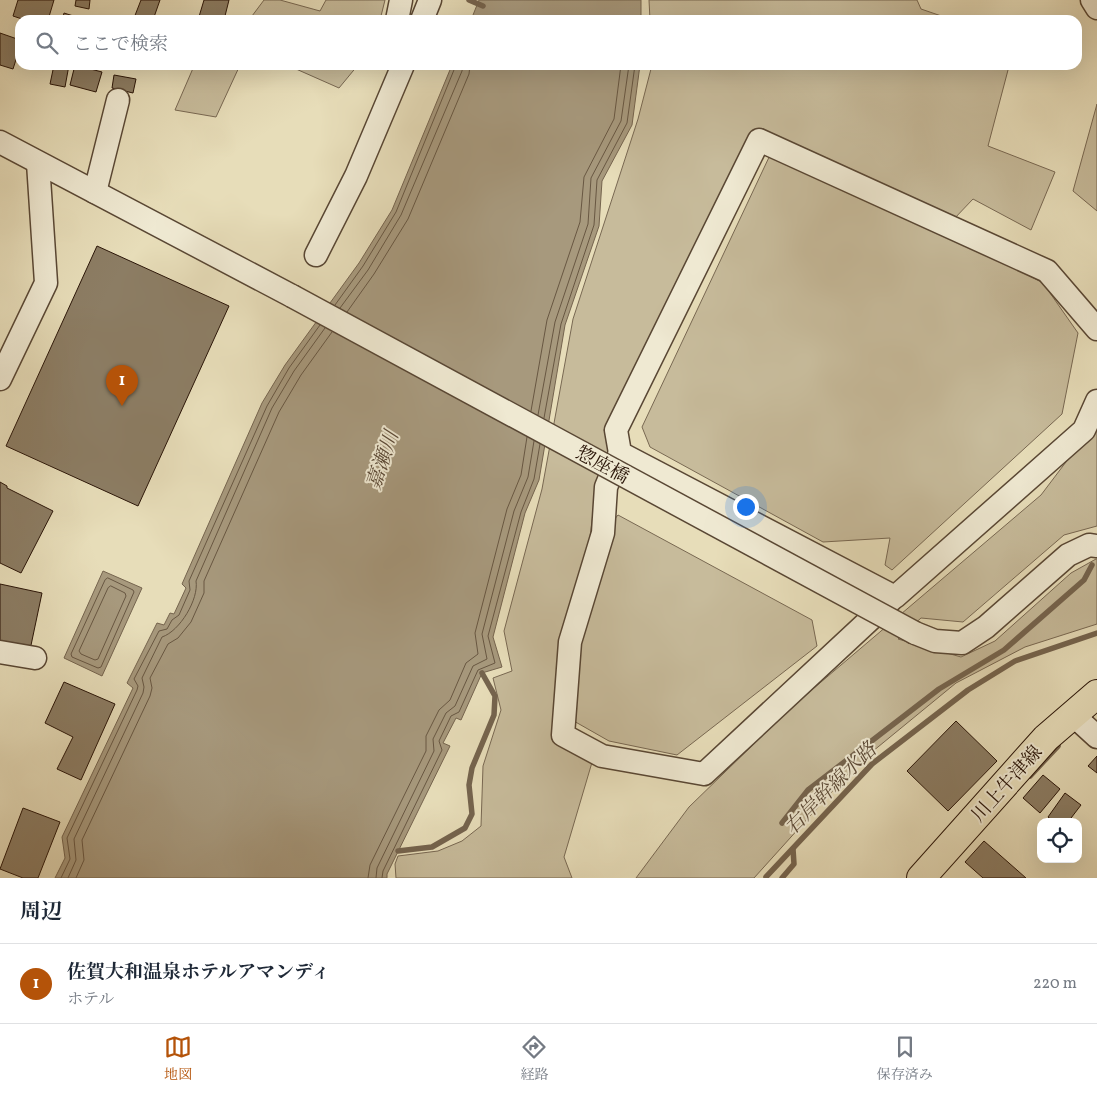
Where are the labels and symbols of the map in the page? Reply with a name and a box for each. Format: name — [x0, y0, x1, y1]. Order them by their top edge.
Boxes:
pin: 1 — [106, 365, 138, 406]
water label: 嘉瀬川 — [361, 426, 408, 494]
street label: 惣座橋 — [571, 441, 633, 491]
your location — [733, 494, 759, 520]
water label: 右岸幹線水路 — [779, 736, 885, 842]
street label: 川上牛津線 — [966, 740, 1049, 828]

